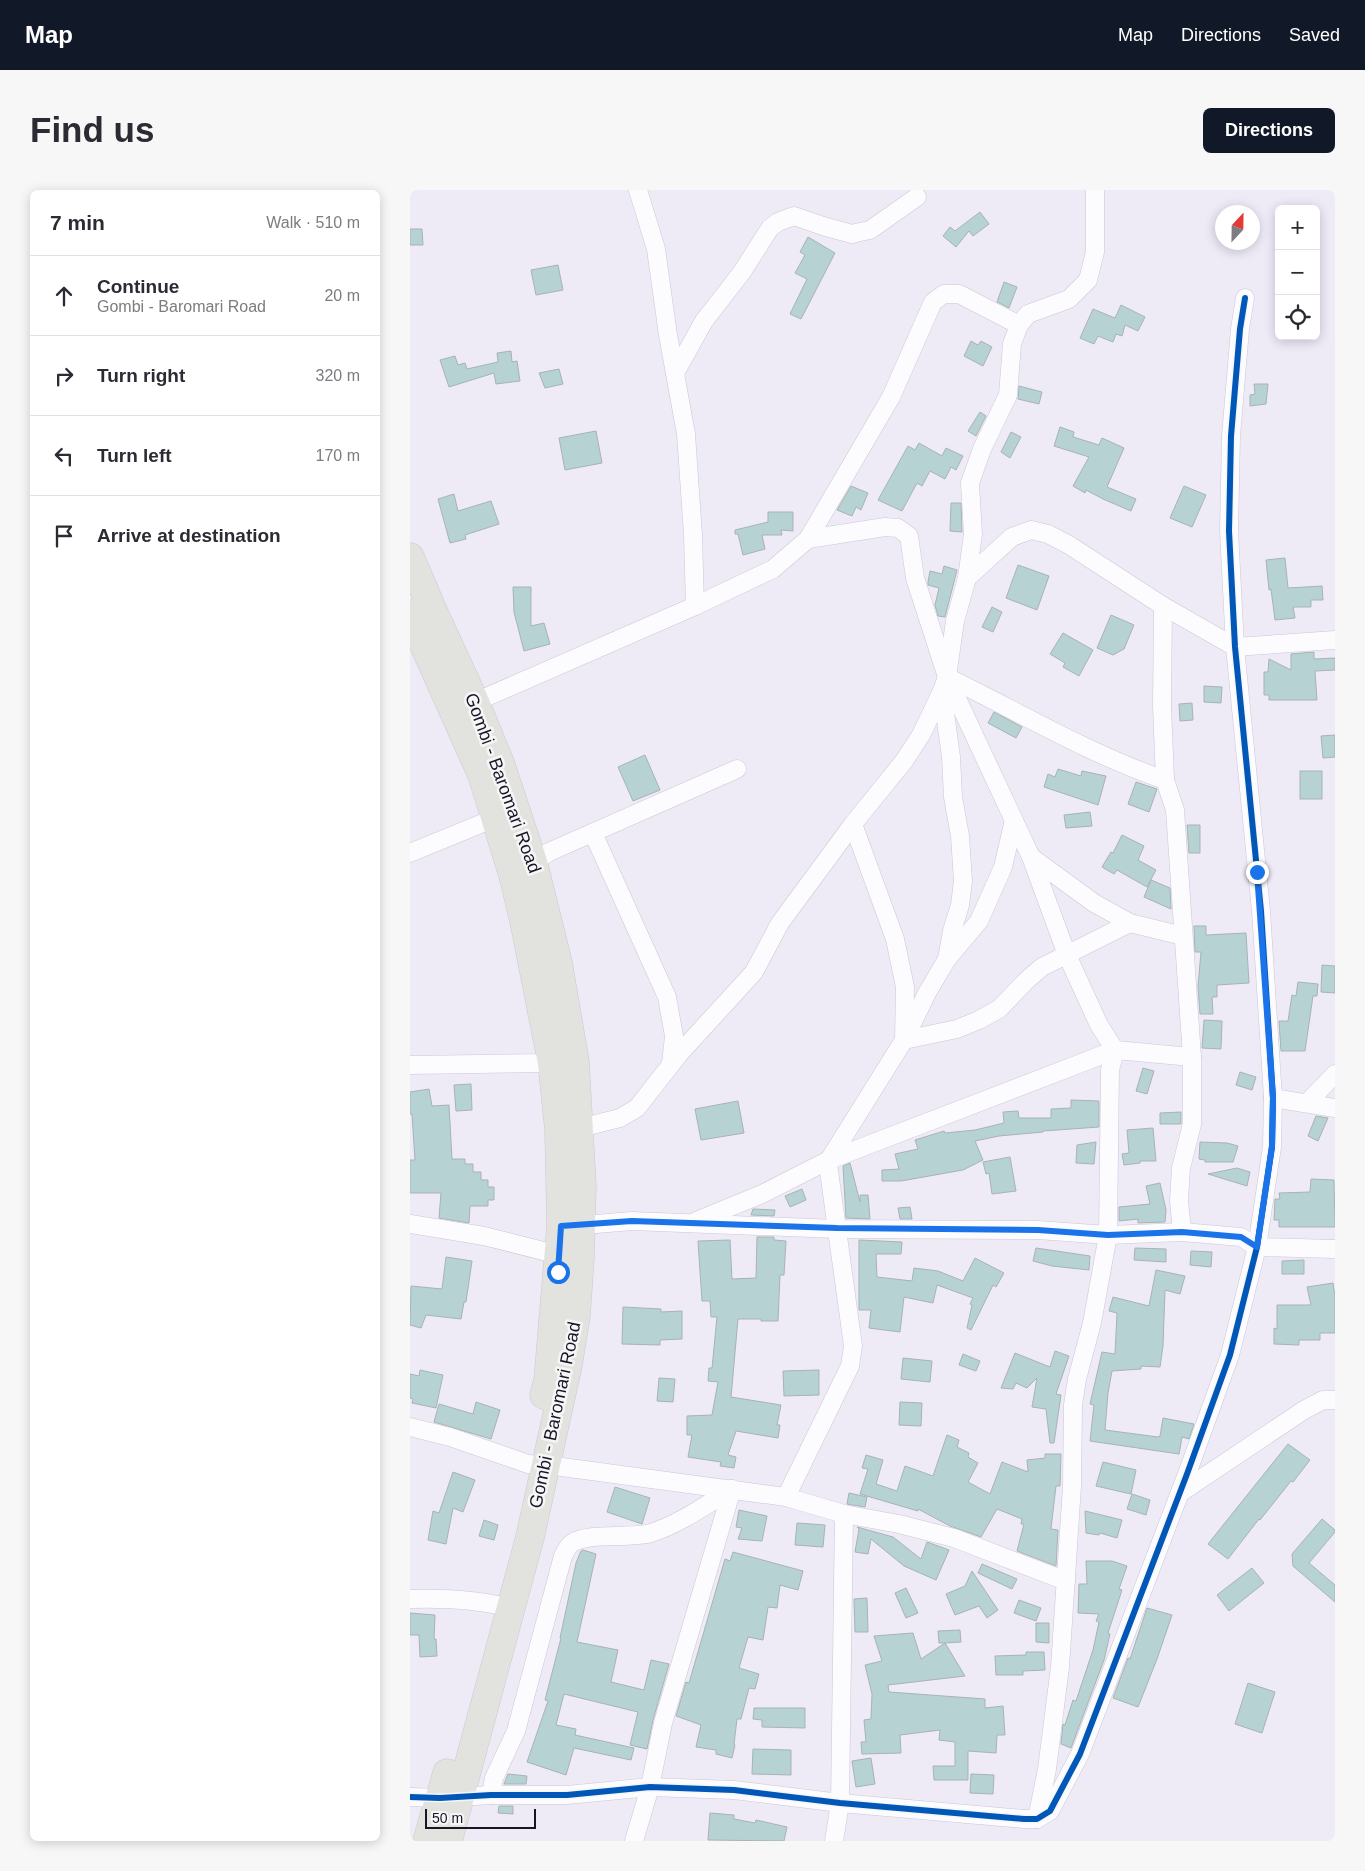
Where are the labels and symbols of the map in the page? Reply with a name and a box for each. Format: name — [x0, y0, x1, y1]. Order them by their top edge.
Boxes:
north arrow — [1215, 205, 1260, 250]
street label: Gombi - Baromari Road — [461, 690, 545, 876]
route end — [1246, 861, 1269, 884]
route start — [547, 1261, 570, 1284]
street label: Gombi - Baromari Road — [525, 1320, 585, 1510]
scale bar — [425, 1806, 536, 1829]

